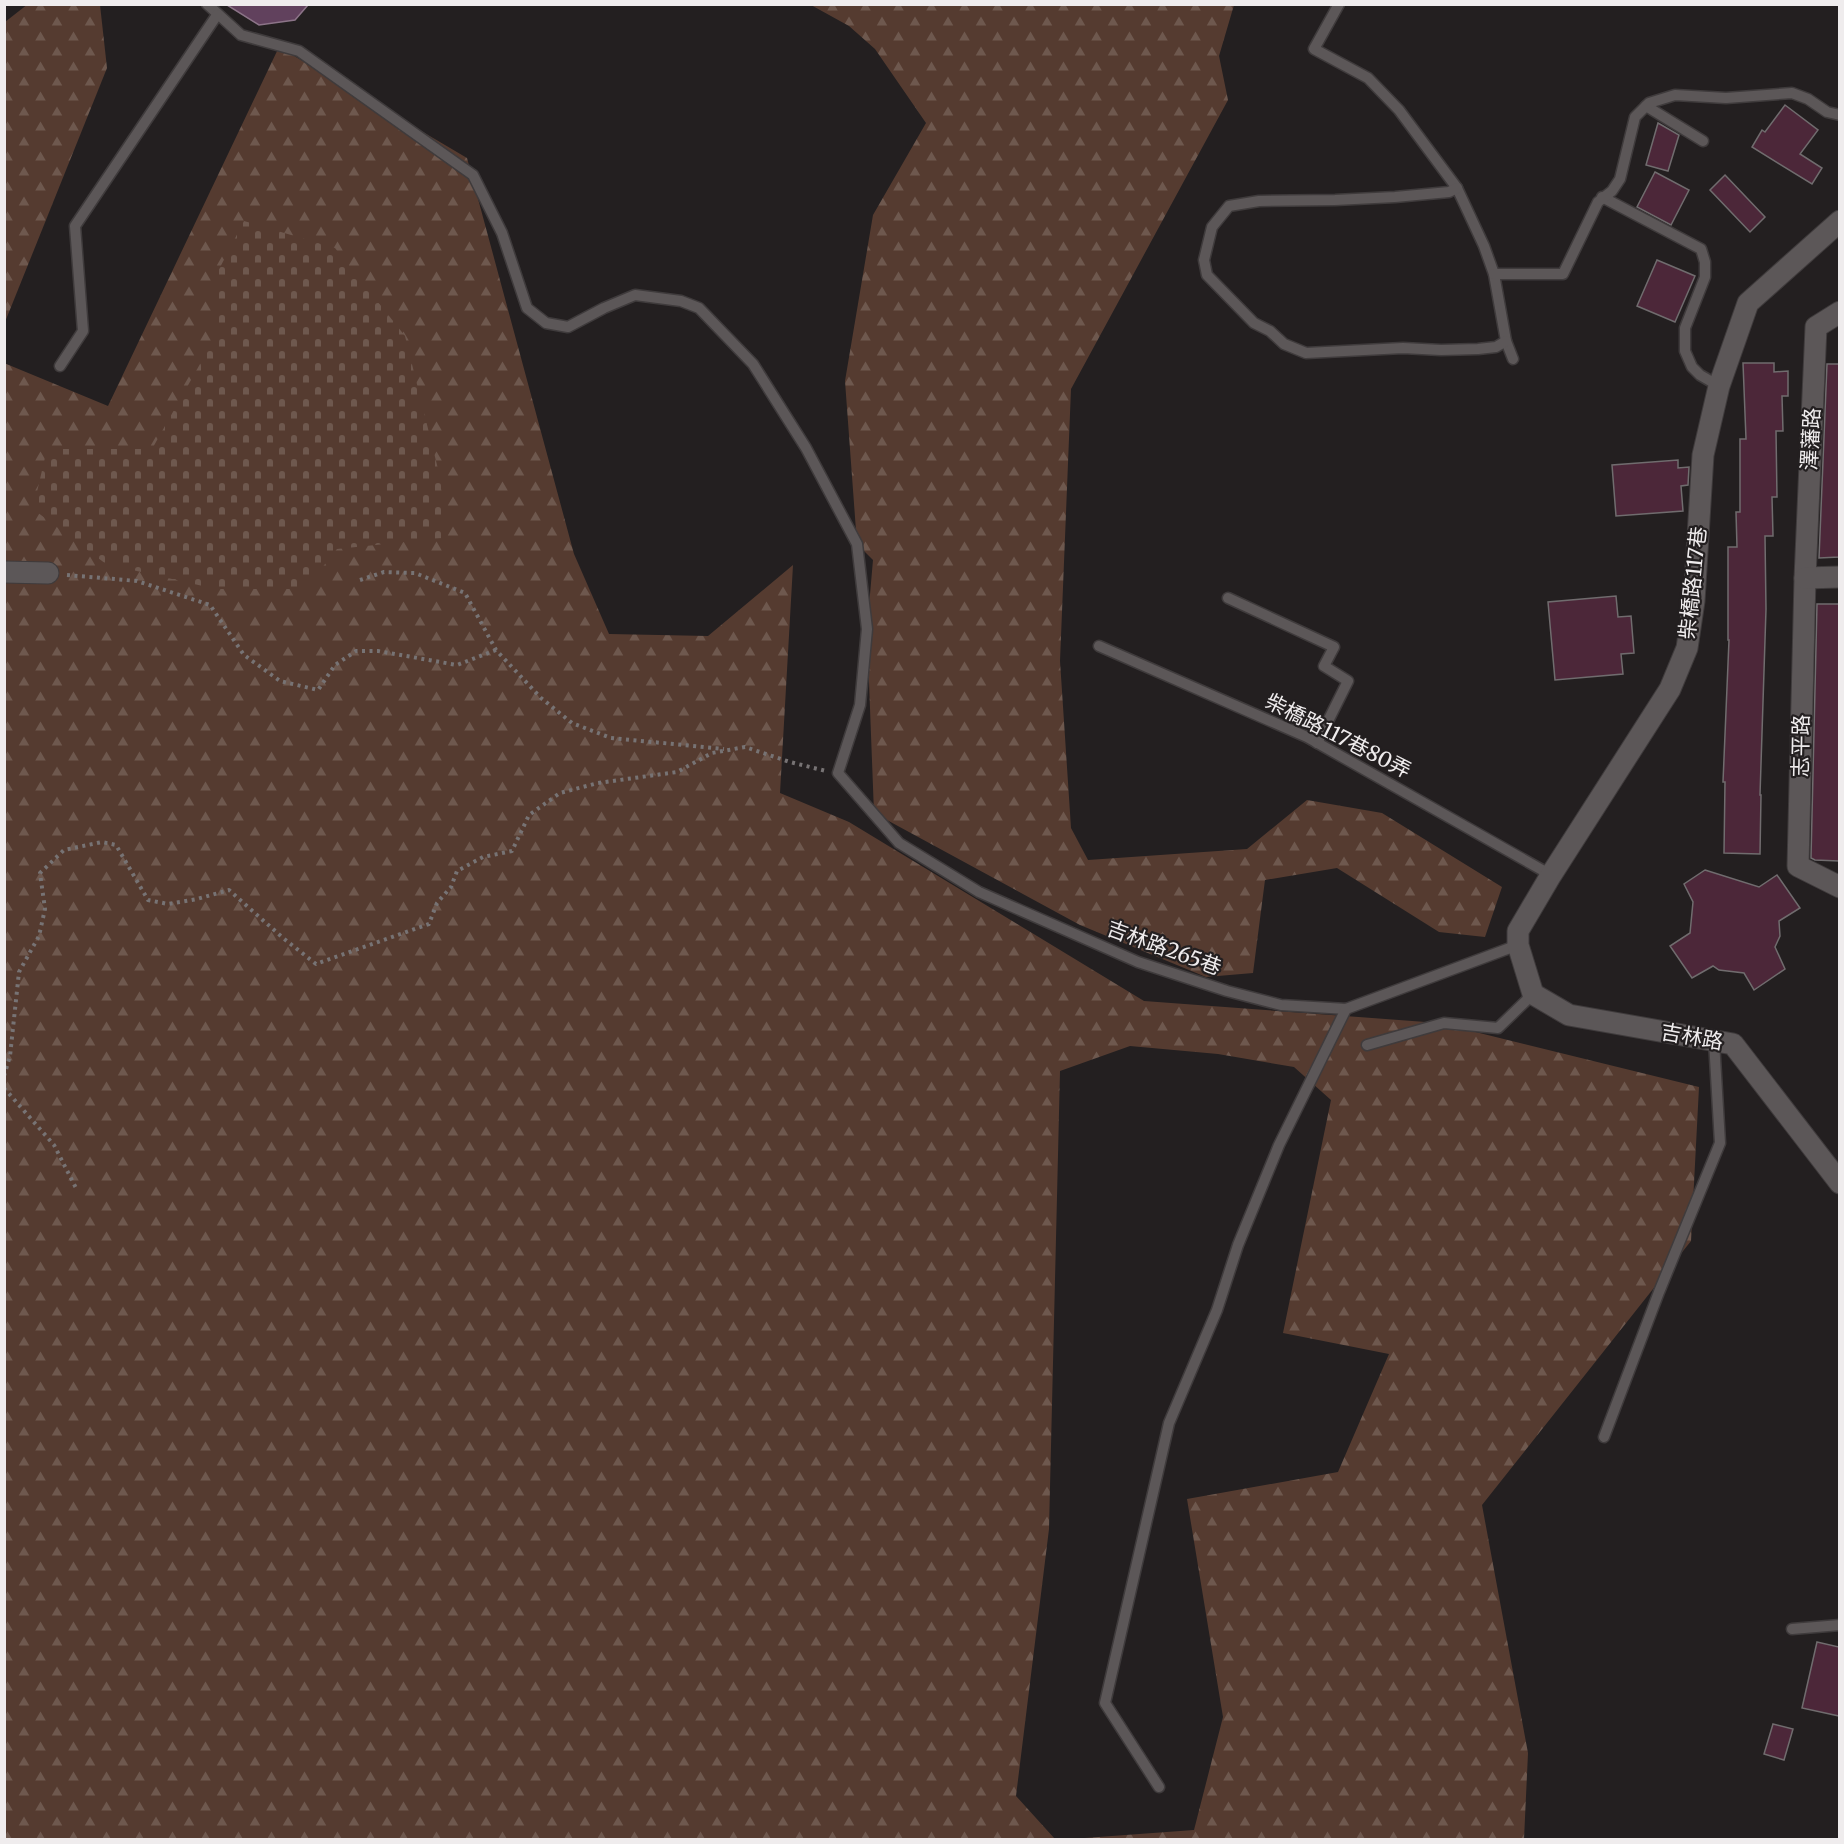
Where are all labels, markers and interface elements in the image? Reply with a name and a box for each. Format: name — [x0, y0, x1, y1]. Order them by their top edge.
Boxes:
street label: 澤藩路 — [1795, 407, 1826, 471]
street label: 柴橋路117巷 — [1673, 525, 1712, 641]
street label: 柴橋路117巷80弄 — [1261, 687, 1416, 784]
street label: 志平路 — [1786, 714, 1815, 778]
street label: 吉林路265巷 — [1103, 914, 1225, 981]
street label: 吉林路 — [1659, 1018, 1725, 1055]

